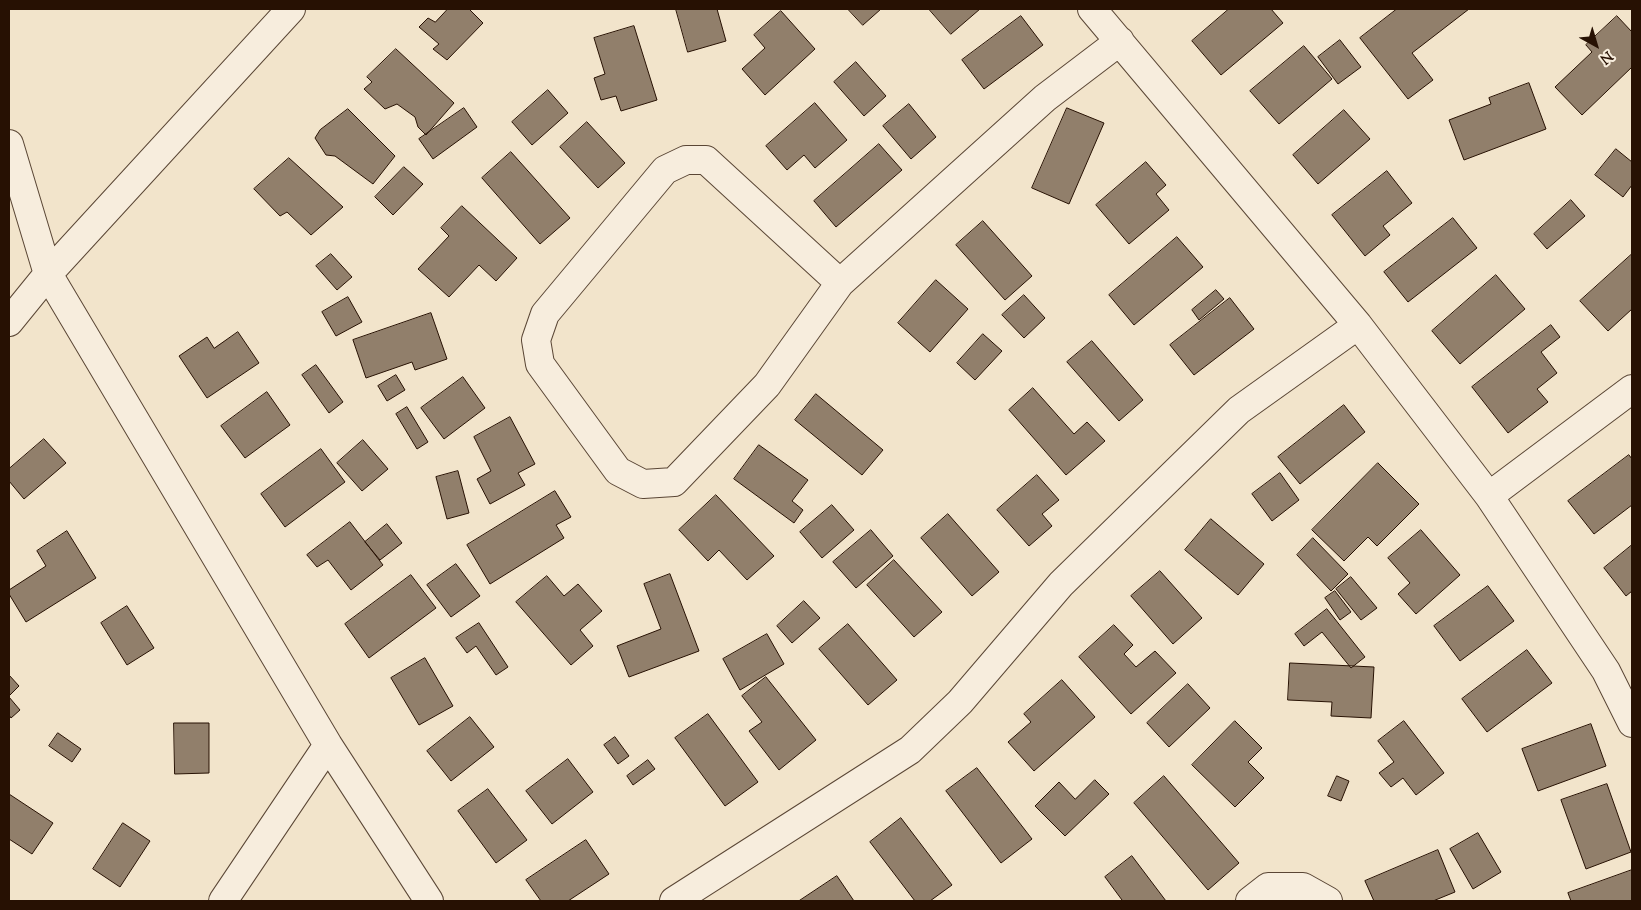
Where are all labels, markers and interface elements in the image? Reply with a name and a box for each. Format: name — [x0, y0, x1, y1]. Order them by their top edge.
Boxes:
north arrow — [1571, 20, 1621, 70]
text: N — [1595, 45, 1616, 68]

